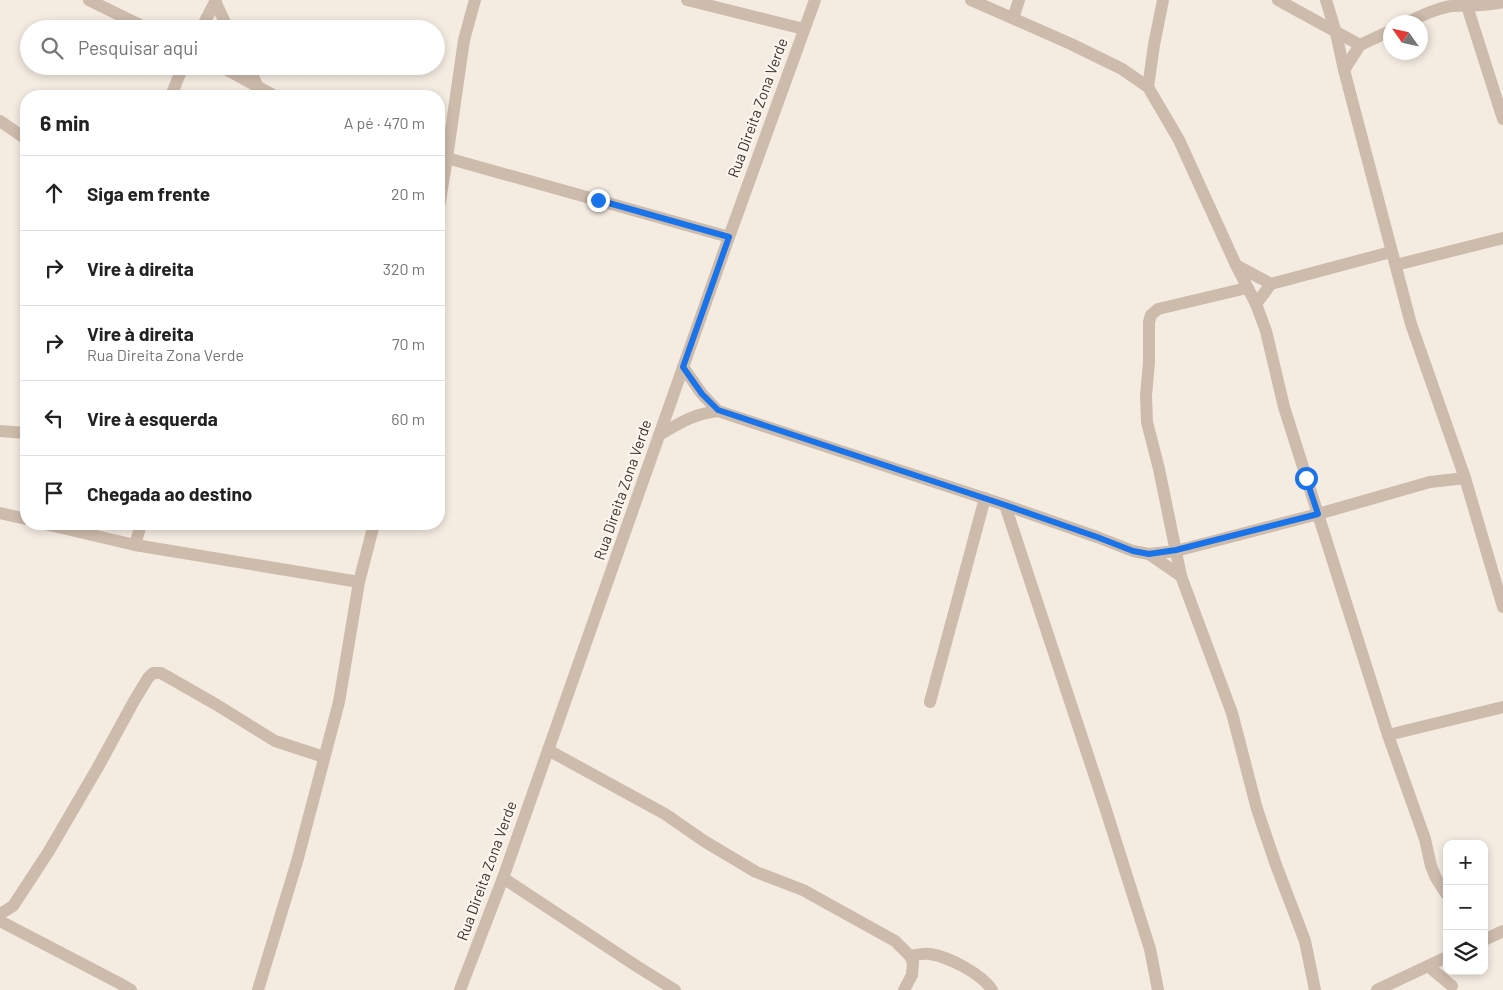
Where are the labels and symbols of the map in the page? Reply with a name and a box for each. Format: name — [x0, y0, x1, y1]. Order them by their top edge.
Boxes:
north arrow — [1383, 15, 1428, 60]
street label: Rua Direita Zona Verde — [723, 35, 791, 180]
route end — [587, 189, 610, 212]
street label: Rua Direita Zona Verde — [590, 417, 655, 562]
route start — [1295, 467, 1318, 490]
street label: Rua Direita Zona Verde — [452, 798, 520, 943]

